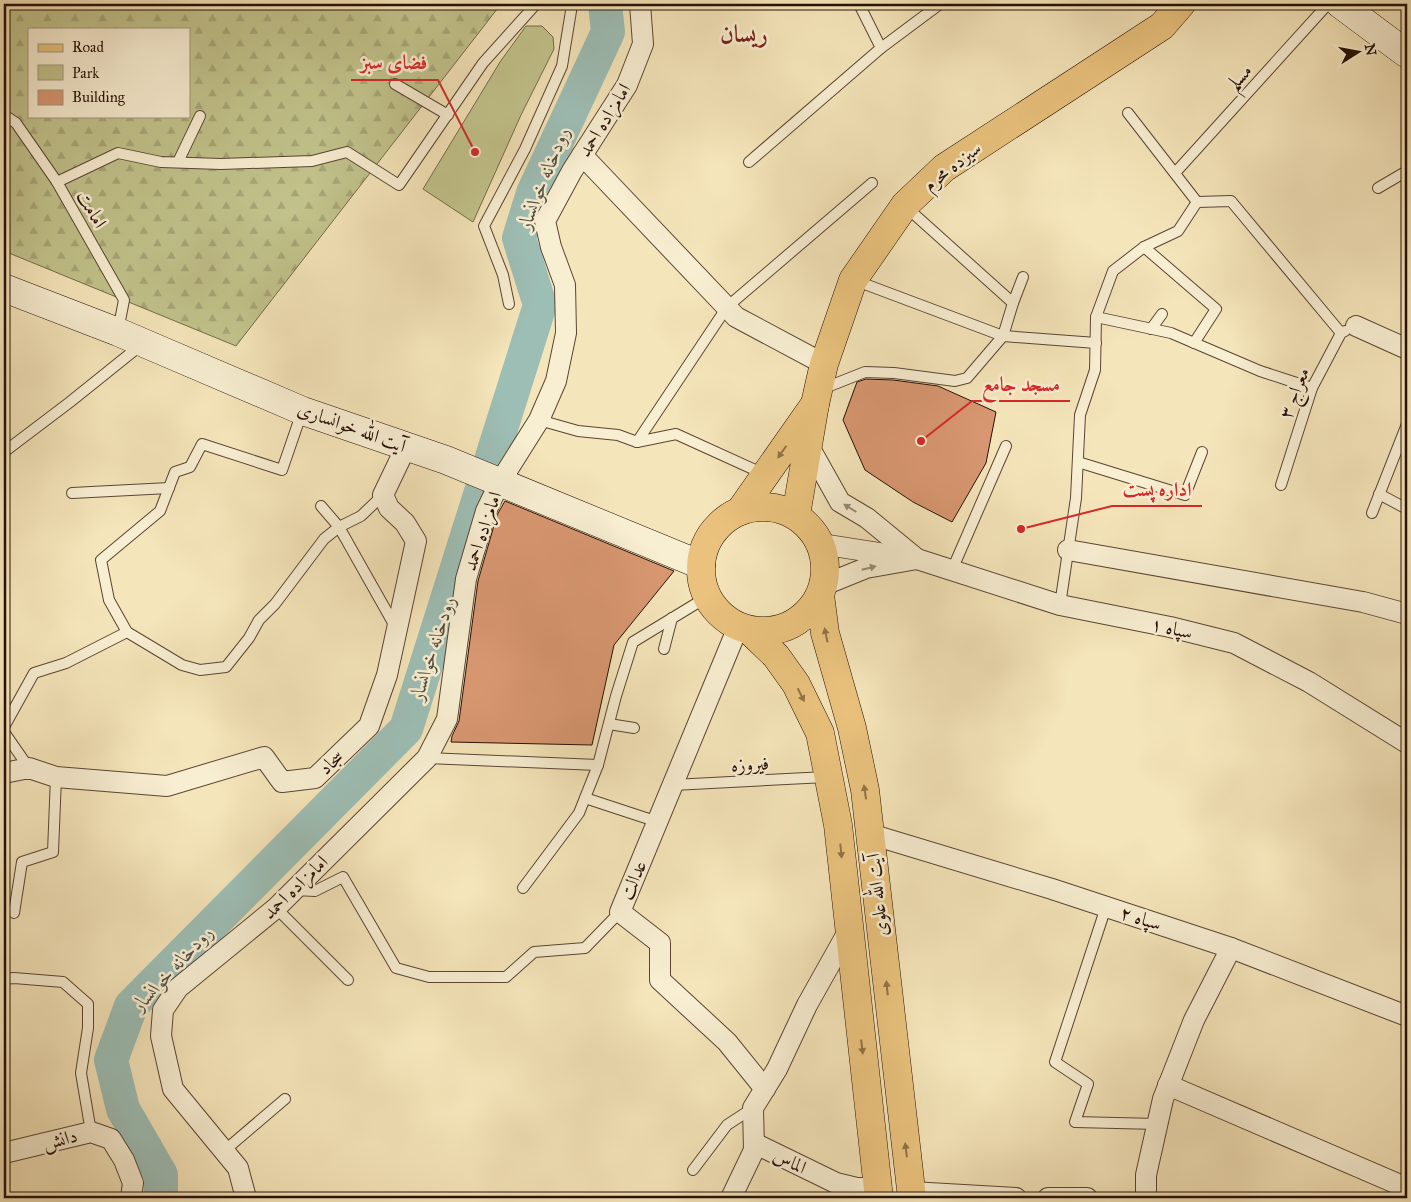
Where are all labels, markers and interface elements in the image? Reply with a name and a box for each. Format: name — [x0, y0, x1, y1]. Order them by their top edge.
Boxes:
district label: ریسان — [720, 19, 768, 49]
legend — [28, 28, 190, 118]
north arrow — [1334, 28, 1384, 78]
text: Road — [72, 38, 104, 56]
text: N — [1361, 42, 1380, 57]
callout: فضای سبز — [351, 45, 438, 80]
text: فضای سبز — [359, 50, 427, 75]
street label: مسلم — [1221, 59, 1263, 100]
text: Park — [72, 64, 99, 82]
street label: امامزاده احمد — [572, 79, 637, 162]
text: Building — [72, 88, 126, 106]
water label: رودخانه خوانسار — [511, 123, 575, 235]
street label: سیزده محرم — [918, 136, 989, 200]
street label: امامت — [72, 186, 112, 232]
street label: معراج ۳ — [1274, 364, 1320, 424]
callout: مسجد جامع — [972, 366, 1070, 401]
text: مسجد جامع — [982, 372, 1060, 403]
street label: آیت الله خوانساری — [294, 394, 412, 459]
one-way arrow — [777, 445, 787, 459]
callout: اداره پست — [1112, 471, 1202, 506]
text: اداره پست — [1122, 477, 1192, 503]
street label: امامزاده احمد — [458, 488, 508, 574]
one-way arrow — [844, 503, 857, 513]
one-way arrow — [862, 564, 877, 572]
water label: رودخانه خوانسار — [403, 593, 461, 706]
street label: سپاه ۱ — [1149, 612, 1195, 645]
one-way arrow — [822, 627, 830, 642]
one-way arrow — [797, 687, 805, 702]
street label: سجاد — [314, 745, 348, 779]
street label: فیروزه — [730, 752, 770, 776]
one-way arrow — [861, 784, 869, 800]
one-way arrow — [837, 843, 845, 859]
street label: امامزاده احمد — [257, 850, 334, 925]
street label: آیت الله علوی — [858, 850, 893, 938]
street label: عدالت — [614, 857, 652, 903]
street label: سپاه ۲ — [1117, 901, 1165, 936]
water label: رودخانه خوانسار — [125, 920, 219, 1018]
one-way arrow — [883, 980, 891, 996]
one-way arrow — [858, 1039, 866, 1055]
street label: دانش — [40, 1124, 80, 1156]
one-way arrow — [902, 1142, 910, 1158]
street label: الماس — [770, 1143, 810, 1179]

